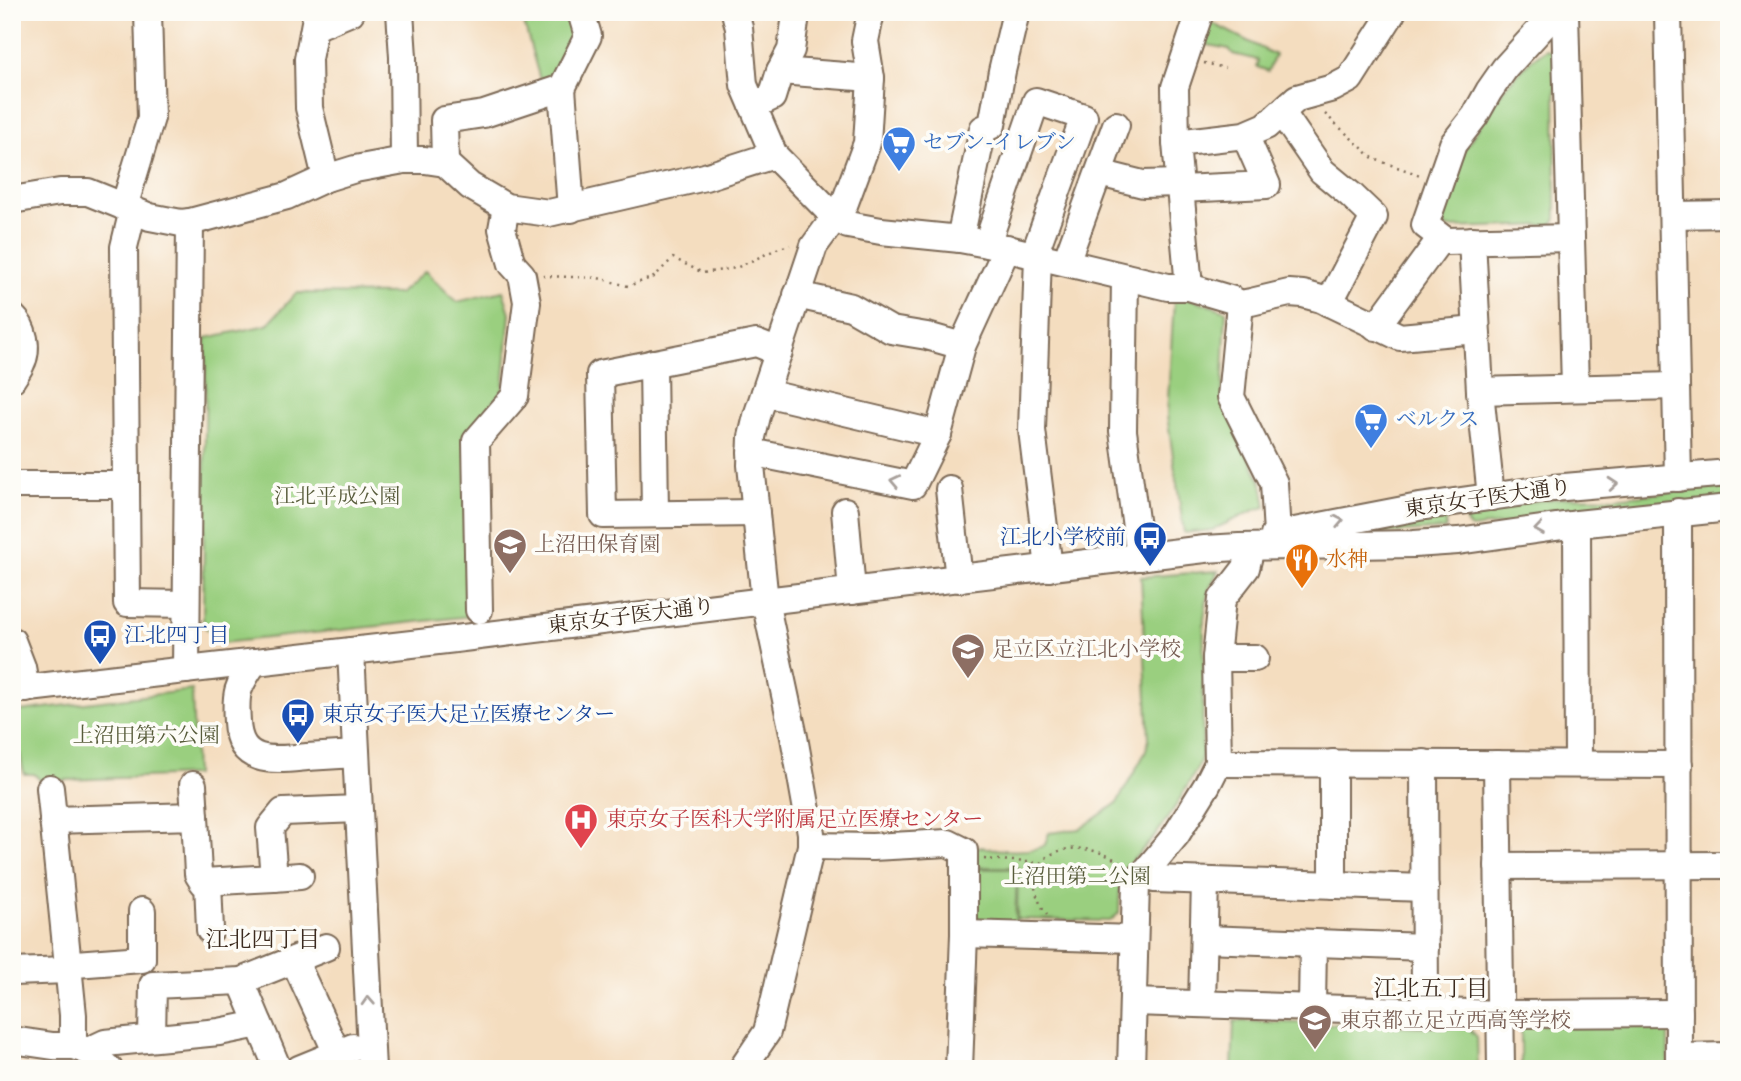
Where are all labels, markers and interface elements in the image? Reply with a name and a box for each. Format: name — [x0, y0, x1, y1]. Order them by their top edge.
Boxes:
supermarket icon: セブン-イレブン — [880, 124, 918, 173]
place label: セブン-イレブン — [923, 131, 1076, 154]
supermarket icon: ベルクス — [1352, 401, 1390, 450]
place label: ベルクス — [1396, 409, 1479, 431]
one-way arrow — [889, 475, 901, 490]
street label: 東京女子医大通り — [1403, 475, 1573, 521]
one-way arrow — [1608, 477, 1619, 492]
park label: 江北平成公園 — [274, 485, 400, 508]
one-way arrow — [1333, 515, 1345, 530]
bus stop icon: 江北小学校前 — [1131, 519, 1169, 568]
one-way arrow — [1533, 522, 1545, 537]
school or university icon: 上沼田保育園 — [491, 526, 529, 575]
place label: 江北小学校前 — [1000, 526, 1126, 549]
place label: 上沼田保育園 — [534, 533, 660, 556]
restaurant icon: 水神 — [1283, 541, 1321, 590]
place label: 水神 — [1326, 548, 1368, 571]
street label: 東京女子医大通り — [546, 594, 716, 638]
bus stop icon: 江北四丁目 — [81, 617, 119, 666]
place label: 江北四丁目 — [124, 624, 229, 647]
school or university icon: 足立区立江北小学校 — [949, 631, 987, 680]
place label: 足立区立江北小学校 — [992, 638, 1181, 661]
bus stop icon: 東京女子医大足立医療センター — [279, 696, 317, 745]
place label: 東京女子医大足立医療センター — [322, 703, 615, 726]
park label: 上沼田第六公園 — [73, 724, 220, 747]
hospital icon: 東京女子医科大学附属足立医療センター — [562, 801, 600, 850]
place label: 東京女子医科大学附属足立医療センター — [606, 808, 983, 831]
park label: 上沼田第二公園 — [1004, 865, 1151, 888]
district label: 江北四丁目 — [206, 928, 321, 952]
district label: 江北五丁目 — [1374, 977, 1489, 1001]
one-way arrow — [361, 995, 376, 1006]
school or university icon: 東京都立足立西高等学校 — [1296, 1002, 1334, 1051]
place label: 東京都立足立西高等学校 — [1340, 1009, 1571, 1032]

